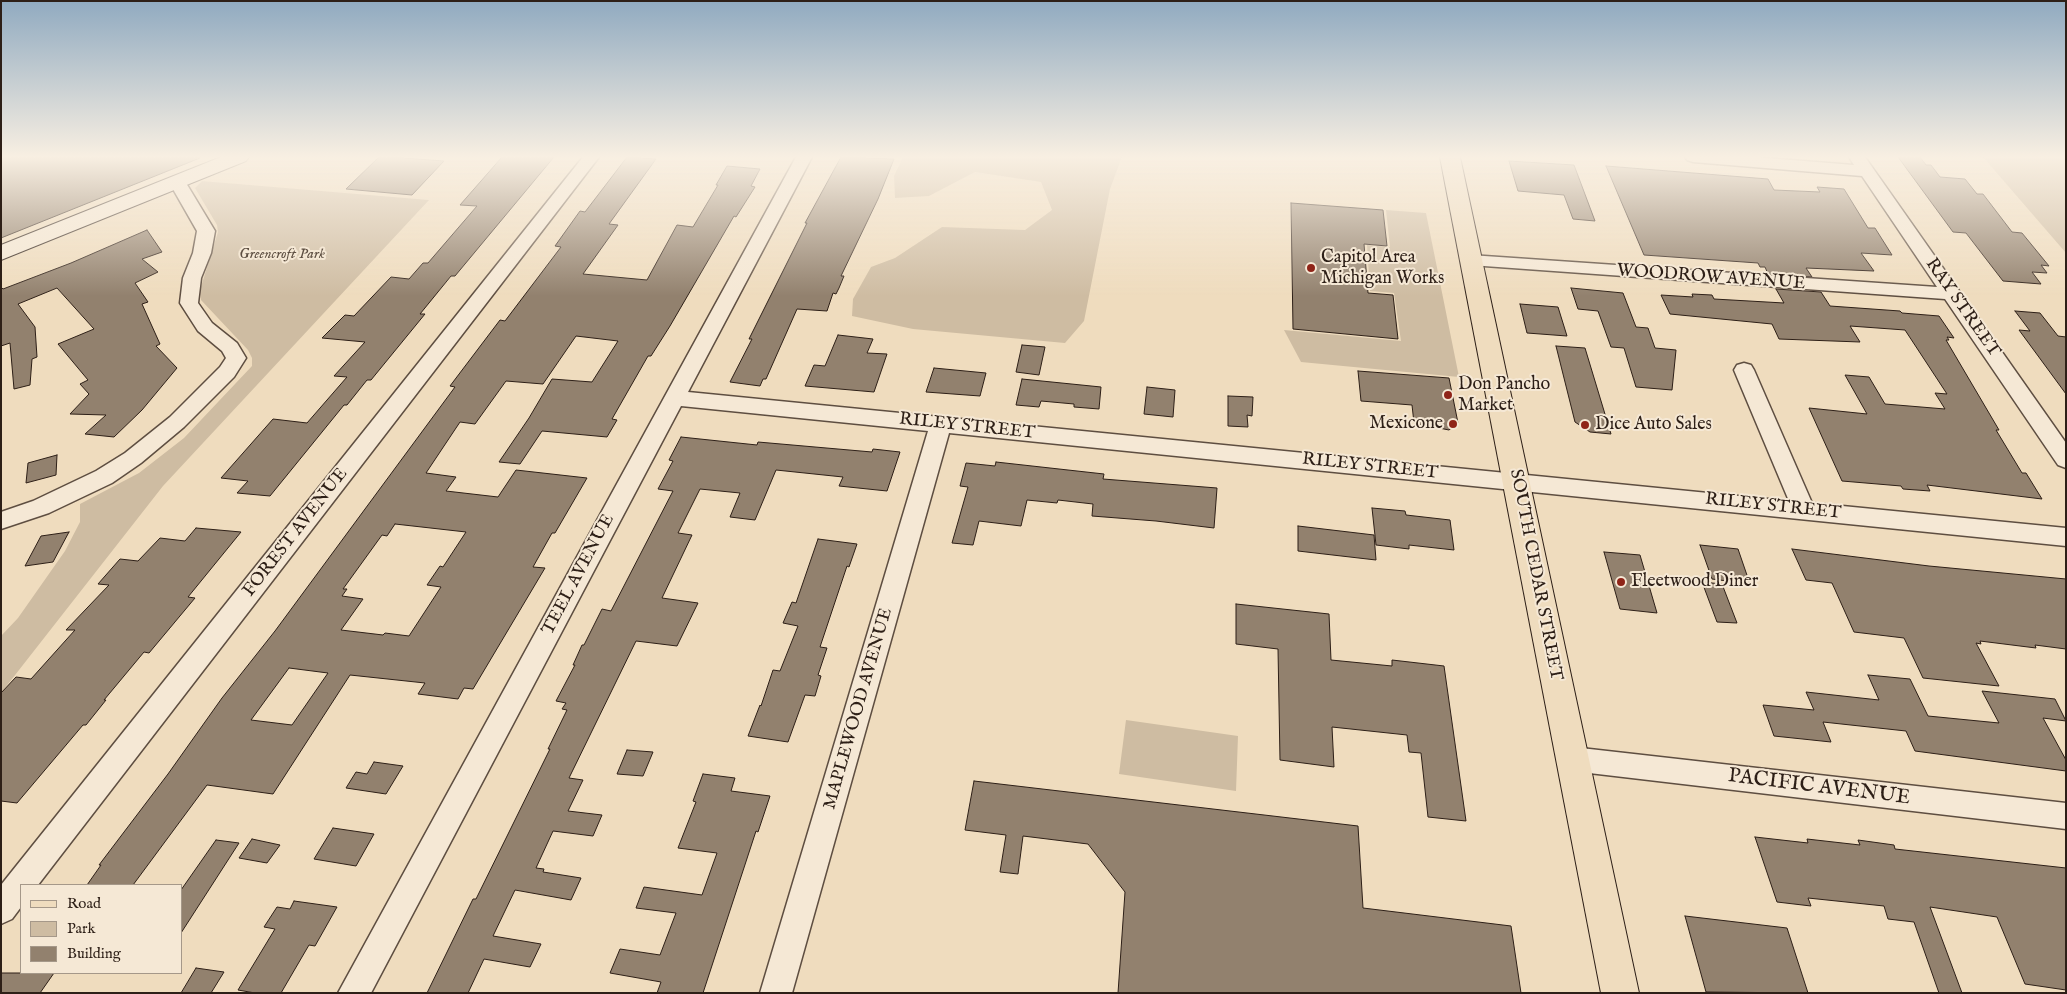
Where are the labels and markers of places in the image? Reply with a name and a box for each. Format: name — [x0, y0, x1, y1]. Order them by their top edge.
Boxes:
place label: Capitol Area Michigan Works — [1321, 247, 1444, 290]
marker: Capitol Area Michigan Works — [1305, 262, 1317, 274]
place label: Don Pancho Market — [1458, 374, 1550, 416]
marker: Don Pancho Market — [1442, 389, 1454, 401]
place label: Mexicone — [1369, 413, 1443, 435]
place label: Dice Auto Sales — [1595, 414, 1712, 436]
marker: Mexicone — [1447, 418, 1459, 430]
marker: Dice Auto Sales — [1579, 419, 1591, 431]
place label: Fleetwood Diner — [1631, 571, 1758, 593]
marker: Fleetwood Diner — [1615, 576, 1627, 588]

